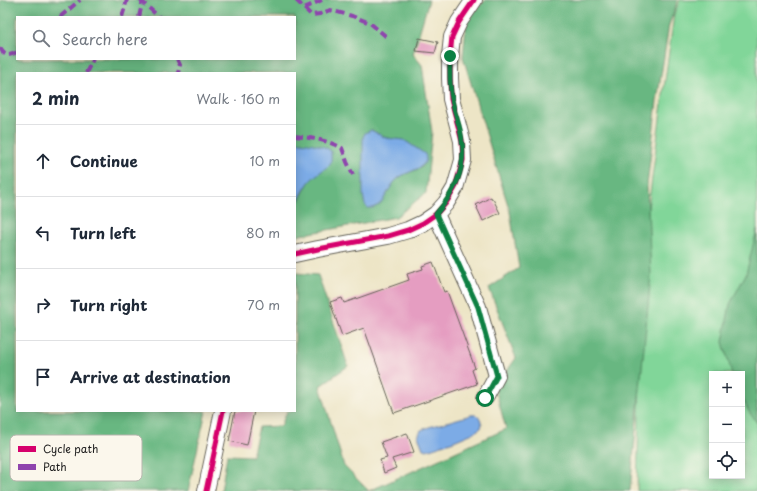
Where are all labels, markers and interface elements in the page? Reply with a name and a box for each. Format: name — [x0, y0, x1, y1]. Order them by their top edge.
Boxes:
search box — [16, 16, 296, 60]
icon: search — [30, 27, 52, 49]
text: Search here — [62, 27, 148, 50]
route end — [441, 47, 459, 65]
text: 2 min — [32, 85, 79, 111]
text: Walk · 160 m — [197, 89, 280, 108]
text: Continue — [70, 149, 138, 172]
icon: ahead — [32, 150, 54, 172]
text: 10 m — [250, 151, 280, 170]
text: Turn left — [70, 221, 136, 244]
icon: left — [32, 222, 54, 244]
text: 80 m — [246, 223, 280, 242]
text: Turn right — [70, 293, 147, 316]
icon: right — [32, 294, 54, 316]
text: 70 m — [247, 295, 280, 314]
text: Arrive at destination — [70, 365, 231, 388]
icon: arrive — [32, 366, 54, 388]
map controls — [709, 371, 745, 479]
button: + — [709, 371, 745, 407]
route start — [476, 389, 494, 407]
button: − — [709, 407, 745, 443]
legend — [10, 435, 142, 481]
text: Cycle path — [43, 440, 98, 457]
button: locate — [709, 443, 745, 479]
text: Path — [43, 458, 67, 475]

